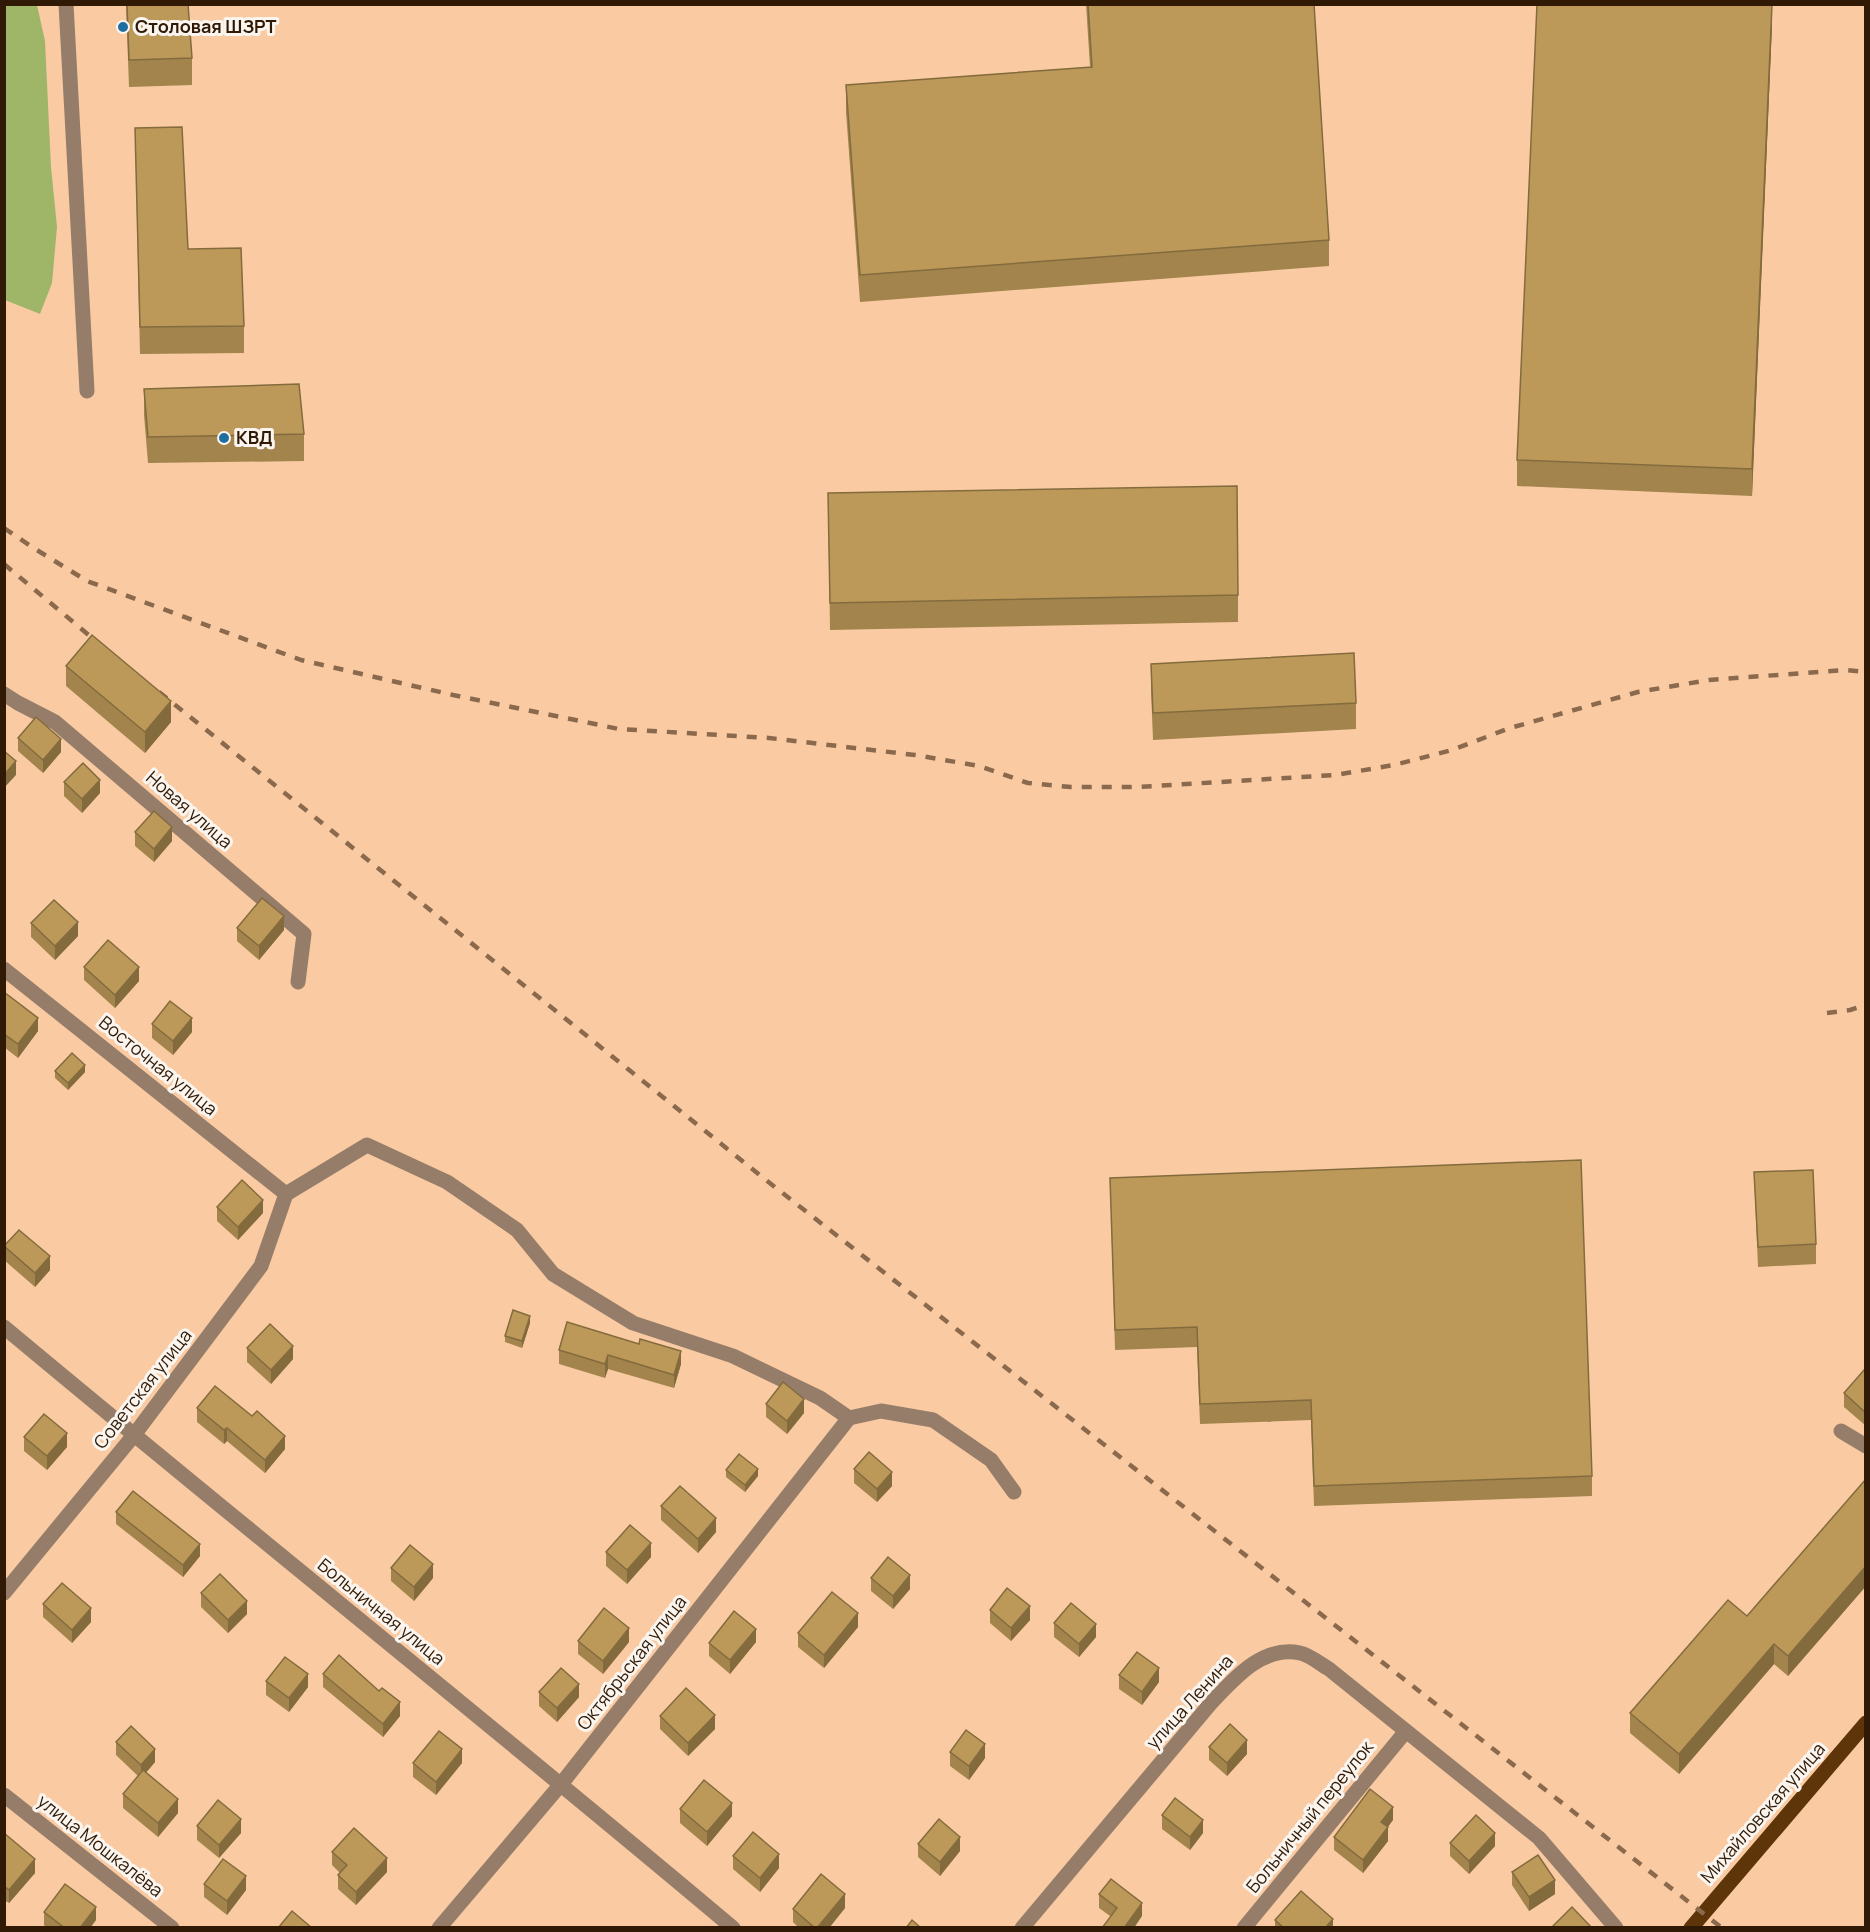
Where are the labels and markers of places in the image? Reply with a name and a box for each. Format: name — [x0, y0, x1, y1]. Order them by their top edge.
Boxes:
place label: Столовая ШЗРТ — [135, 14, 277, 38]
marker: Столовая ШЗРТ — [116, 20, 130, 34]
place label: КВД — [236, 425, 273, 449]
marker: КВД — [217, 431, 231, 445]

